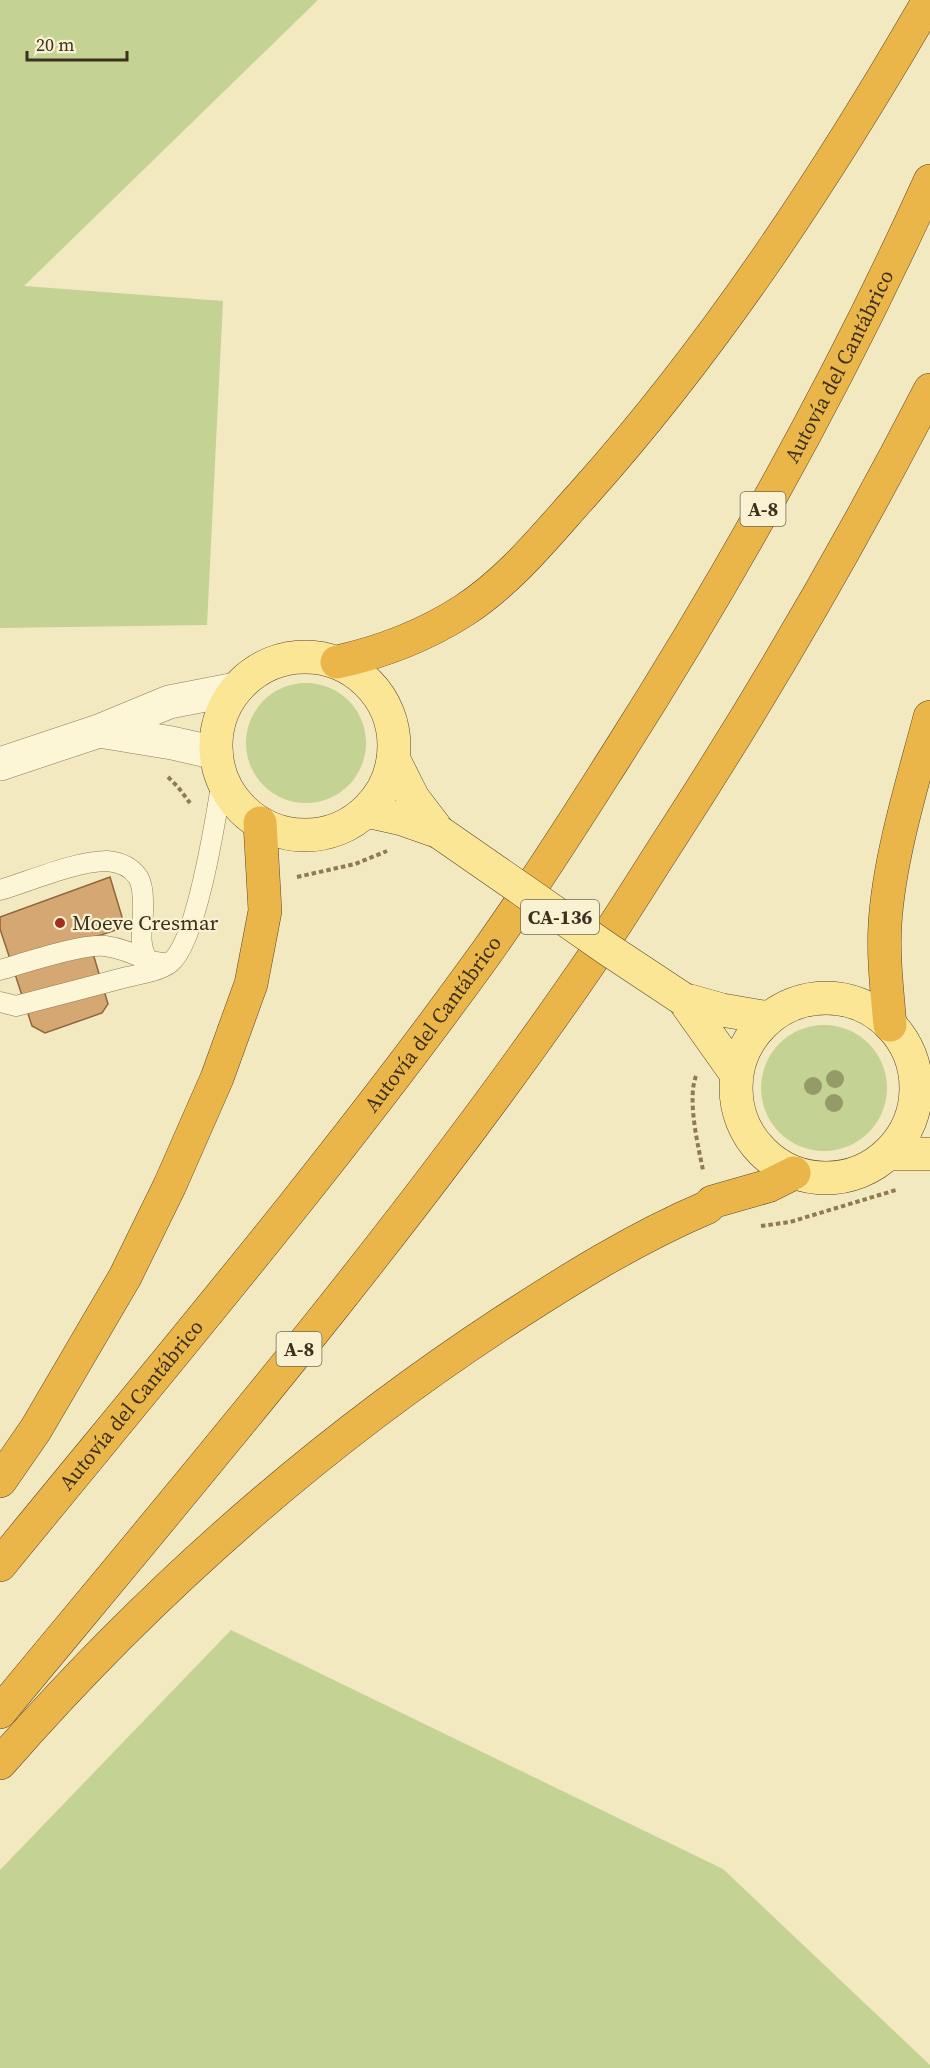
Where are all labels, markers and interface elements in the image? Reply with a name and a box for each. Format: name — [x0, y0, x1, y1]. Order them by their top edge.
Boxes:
scale bar — [27, 24, 128, 62]
text: 20 m — [36, 32, 74, 57]
street label: Autovía del Cantábrico — [777, 265, 900, 468]
road number: A-8 — [740, 492, 786, 526]
road number: CA-136 — [521, 900, 599, 934]
place label: Moeve Cresmar — [72, 908, 219, 937]
marker: Moeve Cresmar — [53, 916, 67, 930]
street label: Autovía del Cantábrico — [357, 930, 508, 1118]
street label: Autovía del Cantábrico — [52, 1313, 210, 1496]
road number: A-8 — [276, 1332, 322, 1366]

